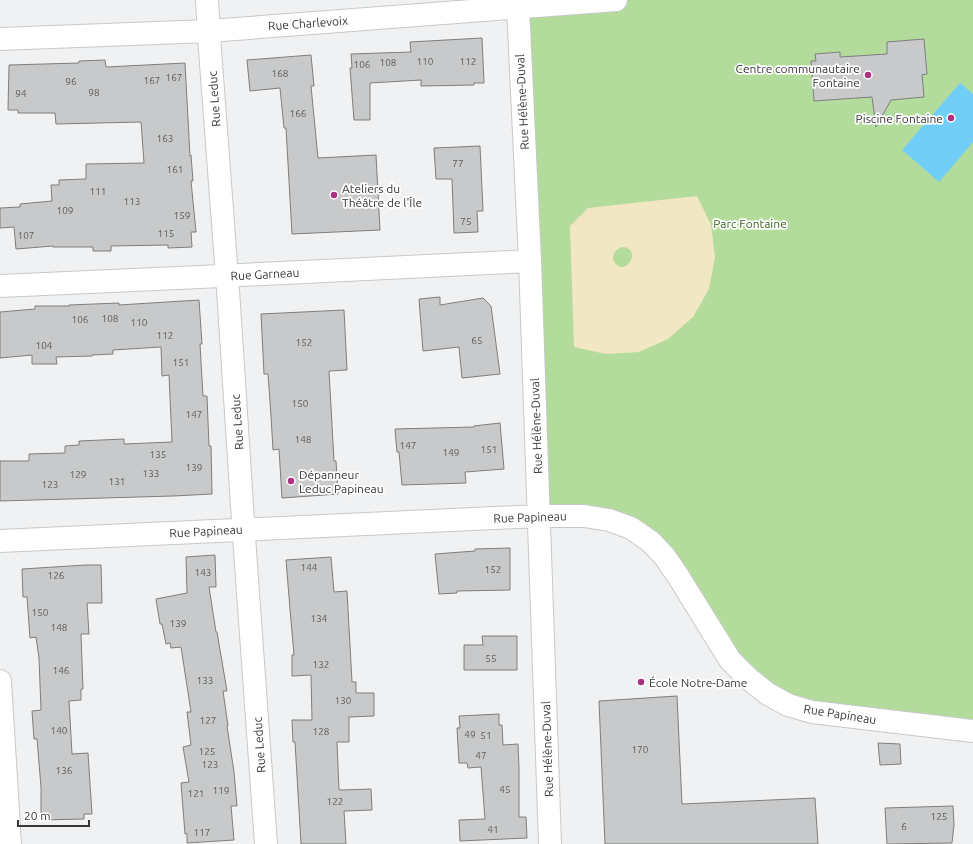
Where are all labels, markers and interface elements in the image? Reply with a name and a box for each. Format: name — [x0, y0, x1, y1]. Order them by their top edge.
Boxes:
street label: Rue Charlevoix — [268, 14, 348, 32]
street label: Rue Hélène-Duval — [513, 54, 531, 150]
house number: 110 — [417, 56, 434, 67]
house number: 112 — [460, 56, 476, 67]
house number: 108 — [380, 57, 397, 68]
house number: 106 — [354, 59, 371, 70]
place label: Centre communautaire Fontaine — [736, 62, 860, 89]
house number: 168 — [272, 68, 289, 79]
street label: Rue Leduc — [206, 70, 222, 127]
marker: Centre communautaire Fontaine — [863, 70, 873, 80]
house number: 167 — [166, 72, 182, 83]
house number: 167 — [144, 75, 160, 86]
house number: 96 — [65, 76, 77, 87]
house number: 98 — [88, 87, 100, 98]
house number: 94 — [15, 88, 27, 99]
house number: 166 — [290, 108, 307, 119]
place label: Piscine Fontaine — [856, 112, 943, 125]
marker: Piscine Fontaine — [946, 113, 956, 123]
house number: 163 — [157, 133, 173, 144]
house number: 77 — [452, 158, 464, 169]
house number: 161 — [167, 164, 183, 175]
place label: Ateliers du Théâtre de l'Île — [342, 182, 422, 209]
house number: 111 — [90, 186, 106, 197]
marker: Ateliers du Théâtre de l'Île — [329, 190, 339, 200]
house number: 113 — [124, 196, 140, 207]
house number: 109 — [57, 205, 73, 216]
house number: 159 — [174, 210, 190, 221]
house number: 75 — [460, 216, 472, 227]
park label: Parc Fontaine — [713, 217, 787, 230]
house number: 115 — [158, 228, 174, 239]
house number: 107 — [18, 230, 34, 241]
street label: Rue Garneau — [230, 266, 300, 282]
house number: 108 — [102, 313, 119, 324]
house number: 106 — [72, 314, 89, 325]
house number: 110 — [131, 317, 148, 328]
house number: 112 — [157, 330, 173, 341]
house number: 65 — [471, 335, 483, 346]
house number: 152 — [296, 337, 312, 348]
house number: 104 — [36, 340, 53, 351]
house number: 151 — [173, 357, 189, 368]
street label: Rue Hélène-Duval — [528, 378, 544, 474]
street label: Rue Leduc — [229, 393, 245, 450]
house number: 150 — [292, 398, 309, 409]
house number: 147 — [186, 409, 202, 420]
house number: 148 — [295, 434, 312, 445]
house number: 147 — [400, 440, 416, 451]
house number: 151 — [481, 444, 497, 455]
house number: 149 — [443, 447, 459, 458]
house number: 135 — [150, 449, 166, 460]
house number: 139 — [186, 462, 202, 473]
house number: 133 — [143, 468, 159, 479]
place label: Dépanneur Leduc Papineau — [299, 468, 384, 495]
house number: 129 — [70, 469, 86, 480]
house number: 131 — [109, 476, 125, 487]
marker: Dépanneur Leduc Papineau — [286, 476, 296, 486]
house number: 123 — [42, 479, 58, 490]
street label: Rue Papineau — [493, 509, 567, 525]
street label: Rue Papineau — [169, 523, 243, 539]
house number: 144 — [301, 562, 318, 573]
house number: 152 — [485, 564, 501, 575]
house number: 143 — [195, 567, 211, 578]
house number: 126 — [48, 570, 65, 581]
house number: 150 — [32, 607, 49, 618]
house number: 134 — [311, 613, 328, 624]
house number: 139 — [170, 618, 186, 629]
house number: 148 — [51, 622, 68, 633]
house number: 55 — [485, 653, 497, 664]
house number: 132 — [313, 659, 329, 670]
house number: 146 — [53, 665, 70, 676]
house number: 133 — [197, 675, 213, 686]
place label: École Notre-Dame — [649, 676, 747, 689]
marker: École Notre-Dame — [636, 677, 646, 687]
house number: 130 — [335, 695, 352, 706]
street label: Rue Hélène-Duval — [539, 701, 555, 797]
street label: Rue Papineau — [803, 702, 877, 726]
house number: 127 — [200, 715, 216, 726]
street label: Rue Leduc — [251, 716, 267, 773]
house number: 140 — [51, 725, 68, 736]
house number: 128 — [313, 726, 330, 737]
house number: 49 — [464, 729, 476, 740]
house number: 51 — [480, 730, 492, 741]
house number: 170 — [632, 744, 649, 755]
house number: 125 — [199, 746, 215, 757]
house number: 47 — [475, 750, 487, 761]
house number: 123 — [202, 759, 218, 770]
house number: 136 — [56, 765, 73, 776]
house number: 45 — [499, 784, 511, 795]
house number: 119 — [213, 785, 229, 796]
house number: 121 — [188, 788, 204, 799]
house number: 122 — [327, 796, 343, 807]
scale bar — [18, 802, 89, 828]
text: 20 m — [24, 809, 51, 822]
house number: 125 — [931, 811, 947, 822]
house number: 6 — [901, 821, 907, 832]
house number: 41 — [487, 824, 499, 835]
house number: 117 — [194, 827, 210, 838]

